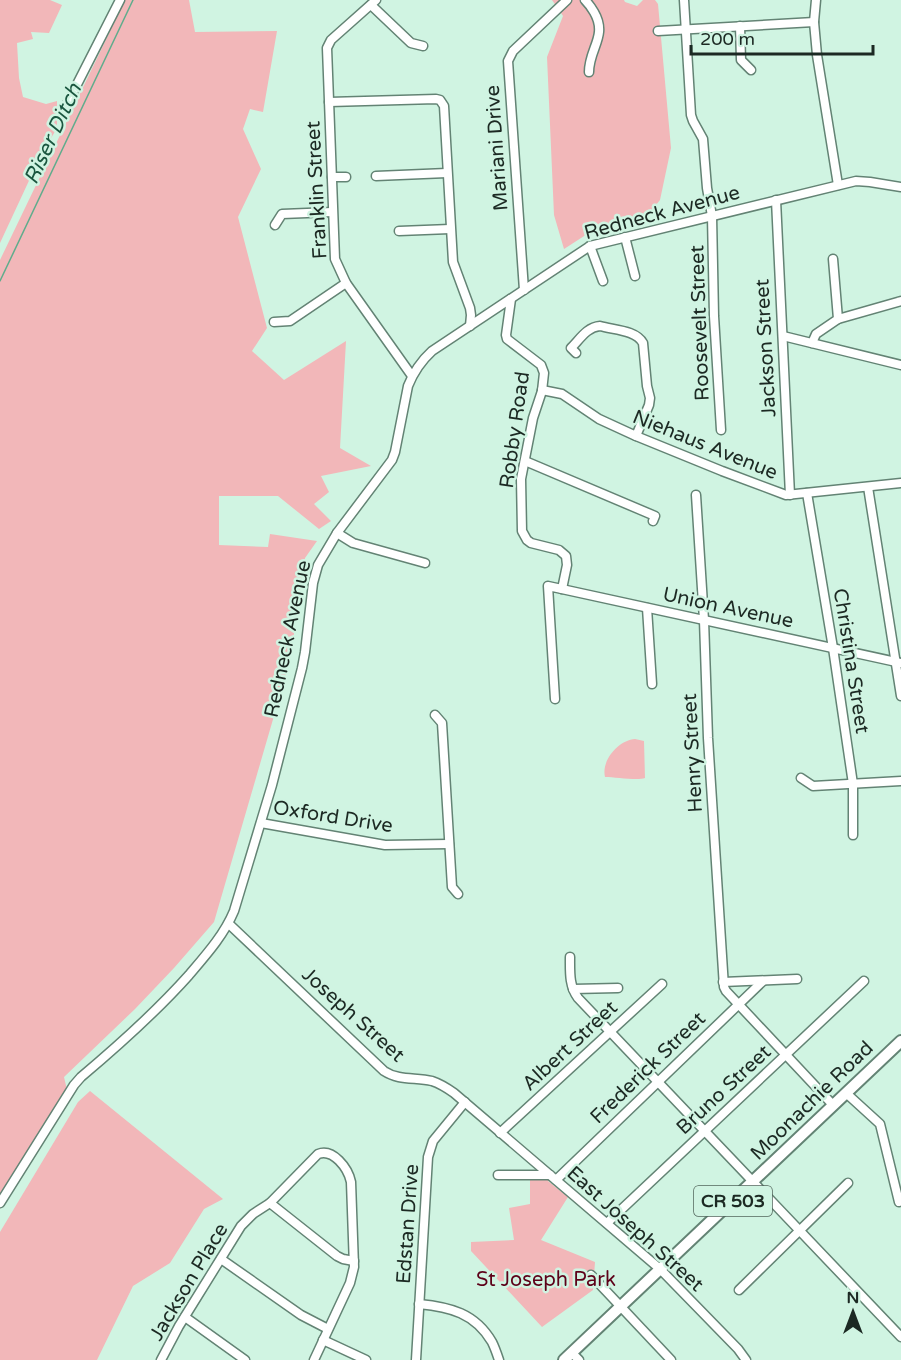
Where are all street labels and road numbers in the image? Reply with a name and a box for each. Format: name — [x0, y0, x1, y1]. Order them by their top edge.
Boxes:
street label: Mariani Drive — [481, 84, 513, 212]
street label: Franklin Street — [301, 120, 333, 260]
street label: Redneck Avenue — [582, 181, 742, 245]
street label: Roosevelt Street — [685, 244, 715, 401]
street label: Jackson Street — [750, 278, 782, 418]
street label: Robby Road — [495, 370, 535, 490]
street label: Niehaus Avenue — [629, 405, 781, 485]
street label: Redneck Avenue — [260, 558, 316, 720]
street label: Union Avenue — [660, 582, 796, 634]
street label: Christina Street — [828, 587, 874, 736]
street label: Henry Street — [678, 693, 708, 813]
street label: Oxford Drive — [271, 796, 395, 838]
street label: Joseph Street — [297, 963, 409, 1068]
street label: Albert Street — [517, 996, 623, 1096]
street label: Frederick Street — [585, 1007, 711, 1129]
street label: Moonachie Road — [746, 1036, 878, 1166]
street label: Bruno Street — [672, 1040, 776, 1140]
street label: East Joseph Street — [562, 1161, 709, 1297]
street label: Edstan Drive — [392, 1163, 424, 1285]
road number: CR 503 — [694, 1186, 772, 1216]
street label: Jackson Place — [145, 1219, 233, 1345]

